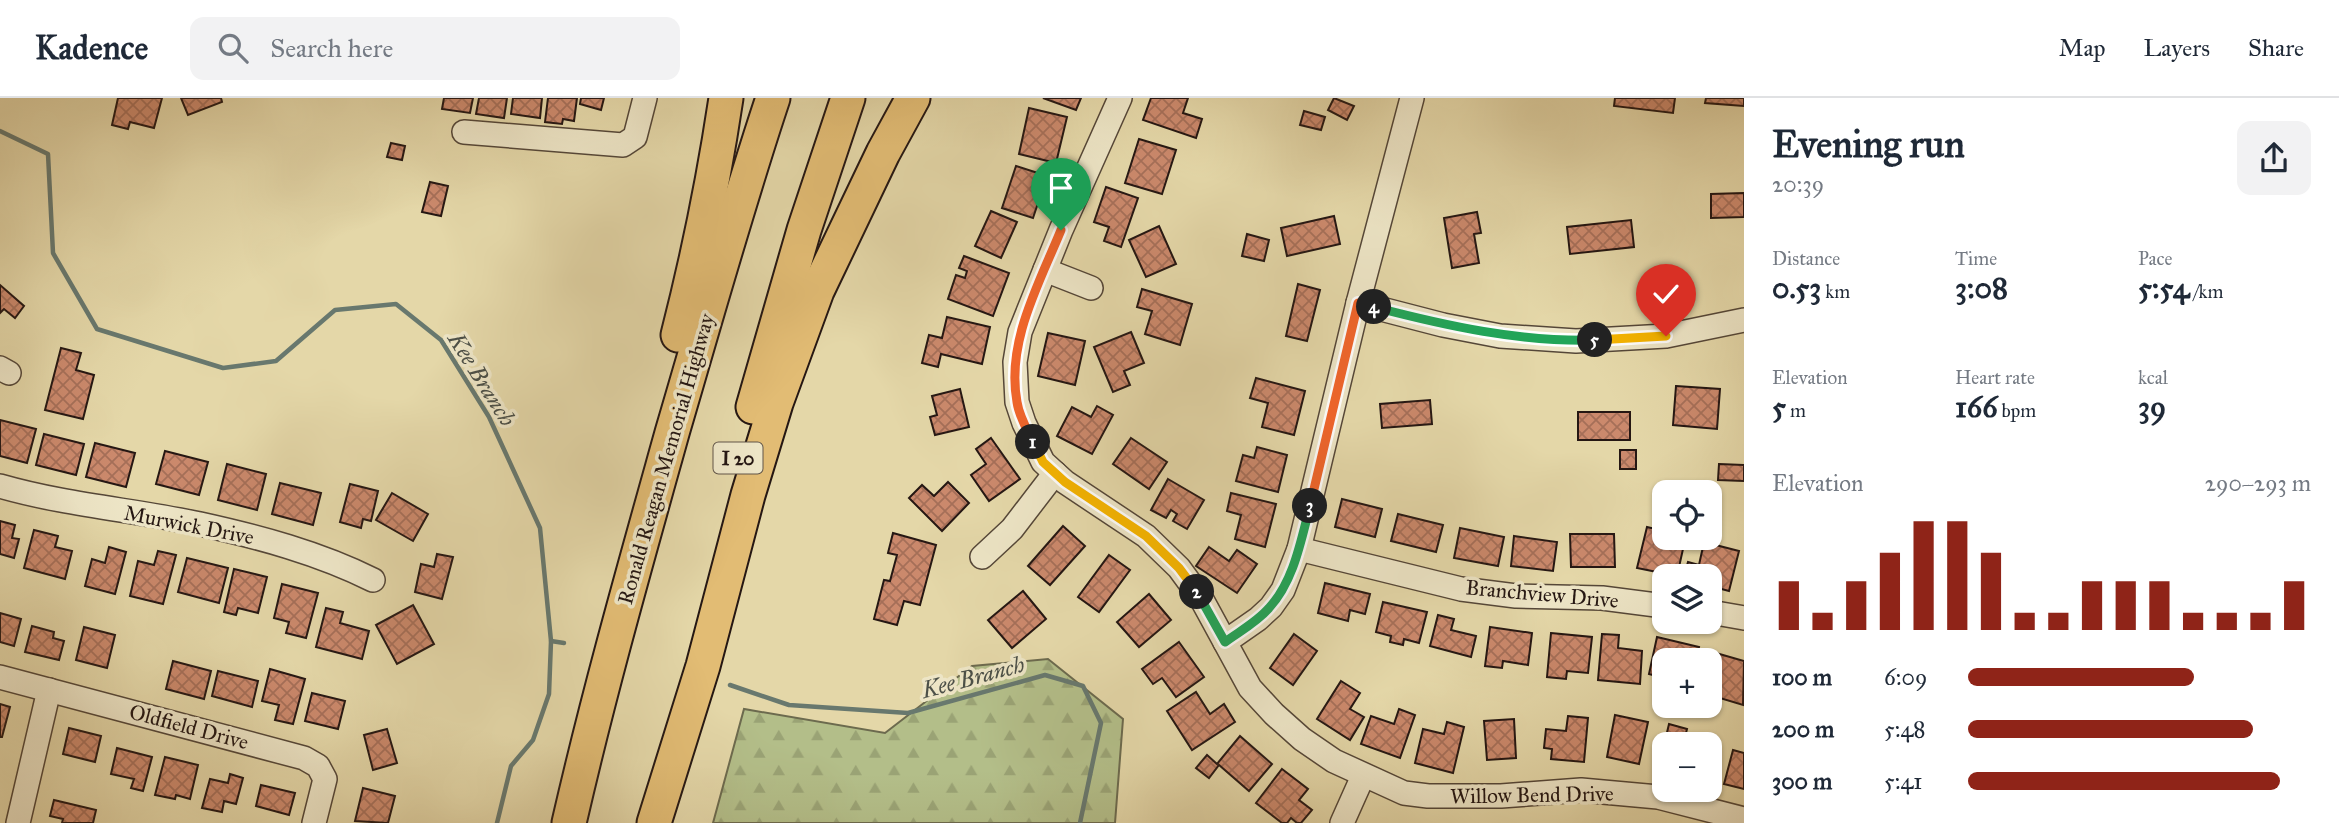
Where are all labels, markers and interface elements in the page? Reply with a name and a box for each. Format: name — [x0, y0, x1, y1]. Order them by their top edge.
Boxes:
search box — [190, 17, 680, 80]
text: Kadence — [35, 28, 148, 68]
icon: search — [214, 29, 252, 67]
text: Search here — [270, 32, 393, 64]
text: Map — [2059, 33, 2106, 63]
text: Layers — [2144, 33, 2210, 63]
text: Share — [2248, 33, 2304, 63]
text: Evening run — [1772, 121, 1965, 167]
button: share — [2237, 121, 2311, 195]
pin — [1031, 158, 1091, 230]
icon: arrive — [1042, 169, 1080, 207]
text: 20:39 — [1772, 170, 1824, 198]
text: Distance — [1772, 247, 1840, 270]
text: Time — [1955, 247, 1997, 270]
text: Pace — [2138, 247, 2172, 270]
pin — [1636, 264, 1696, 336]
text: 0.53 — [1772, 270, 1821, 306]
text: 3:08 — [1955, 270, 2008, 306]
text: 5:54 — [2138, 270, 2189, 306]
icon: check — [1647, 275, 1685, 313]
text: km — [1821, 280, 1850, 303]
text: /km — [2189, 280, 2223, 303]
pin: 4 — [1356, 290, 1392, 325]
text: 4 — [1368, 295, 1379, 318]
street label: Ronald Reagan Memorial Highway — [612, 309, 720, 608]
pin: 5 — [1578, 322, 1612, 358]
water label: Kee Branch — [442, 326, 522, 431]
text: 5 — [1590, 328, 1599, 351]
text: Elevation — [1772, 366, 1847, 389]
text: Heart rate — [1955, 366, 2035, 389]
text: kcal — [2138, 366, 2168, 389]
text: 5 — [1772, 389, 1786, 425]
text: 166 — [1955, 389, 1998, 425]
text: 39 — [2138, 389, 2166, 425]
text: m — [1786, 399, 1806, 422]
text: bpm — [1998, 399, 2036, 422]
pin: 1 — [1016, 424, 1050, 460]
text: 1 — [1029, 430, 1036, 453]
road number: I 20 — [714, 442, 762, 474]
text: Elevation — [1772, 469, 1863, 497]
text: 290–293 m — [2205, 469, 2311, 497]
map controls — [1652, 480, 1722, 802]
button: locate — [1652, 480, 1722, 550]
pin: 3 — [1292, 488, 1328, 524]
text: 3 — [1306, 494, 1313, 517]
street label: Murwick Drive — [122, 500, 256, 550]
button: layers — [1652, 564, 1722, 634]
pin: 2 — [1180, 574, 1214, 610]
street label: Branchview Drive — [1464, 574, 1620, 614]
text: 2 — [1192, 580, 1201, 603]
button: + — [1652, 648, 1722, 718]
water label: Kee Branch — [918, 650, 1028, 704]
text: 100 m — [1772, 663, 1832, 691]
text: 6:09 — [1884, 663, 1927, 691]
street label: Oldfield Drive — [127, 699, 252, 755]
text: 200 m — [1772, 715, 1834, 743]
text: 5:48 — [1884, 715, 1926, 743]
button: − — [1652, 732, 1722, 802]
text: 300 m — [1772, 767, 1832, 795]
text: 5:41 — [1884, 767, 1922, 795]
street label: Willow Bend Drive — [1450, 781, 1614, 809]

